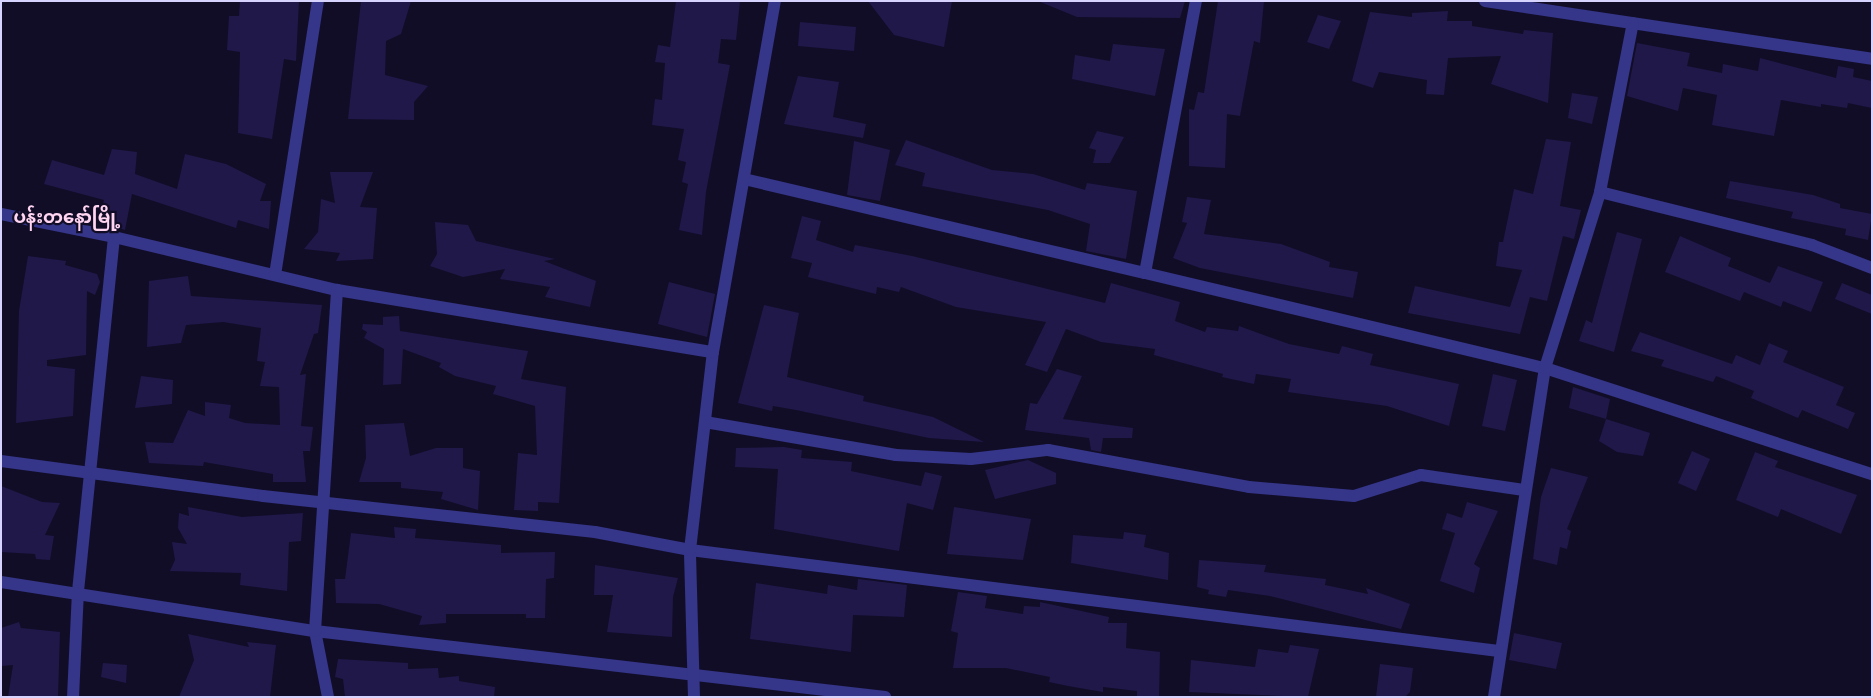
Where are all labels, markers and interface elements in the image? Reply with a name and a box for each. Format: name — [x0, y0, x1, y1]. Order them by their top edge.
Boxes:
district label: ပန်းတနော်မြို့ — [14, 206, 120, 228]

